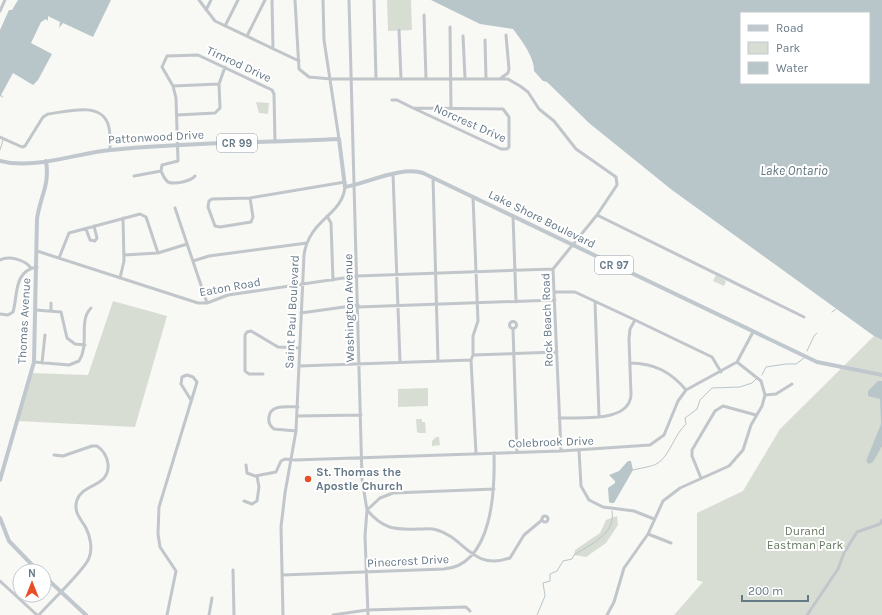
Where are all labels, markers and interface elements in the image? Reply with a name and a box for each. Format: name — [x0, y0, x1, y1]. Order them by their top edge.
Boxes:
legend — [740, 12, 870, 84]
text: Road — [776, 21, 804, 35]
text: Park — [776, 41, 801, 55]
street label: Timrod Drive — [204, 43, 274, 85]
text: Water — [776, 61, 809, 75]
street label: Norcrest Drive — [432, 101, 508, 145]
street label: Pattonwood Drive — [108, 128, 204, 146]
road number: CR 99 — [217, 134, 257, 152]
water label: Lake Ontario — [760, 163, 828, 178]
street label: Lake Shore Boulevard — [486, 187, 598, 251]
street label: Washington Avenue — [341, 254, 357, 362]
street label: Saint Paul Boulevard — [282, 255, 302, 369]
road number: CR 97 — [595, 256, 633, 274]
street label: Rock Beach Road — [538, 273, 556, 367]
street label: Eaton Road — [198, 275, 262, 299]
street label: Thomas Avenue — [15, 278, 33, 364]
street label: Colebrook Drive — [508, 434, 594, 450]
place label: St. Thomas the Apostle Church — [316, 465, 403, 493]
marker: St. Thomas the Apostle Church — [303, 474, 313, 484]
park label: Durand Eastman Park — [767, 524, 843, 552]
street label: Pinecrest Drive — [367, 552, 449, 570]
north arrow — [12, 563, 52, 603]
text: N — [28, 567, 36, 580]
scale bar — [742, 577, 808, 603]
text: 200 m — [748, 584, 783, 598]

